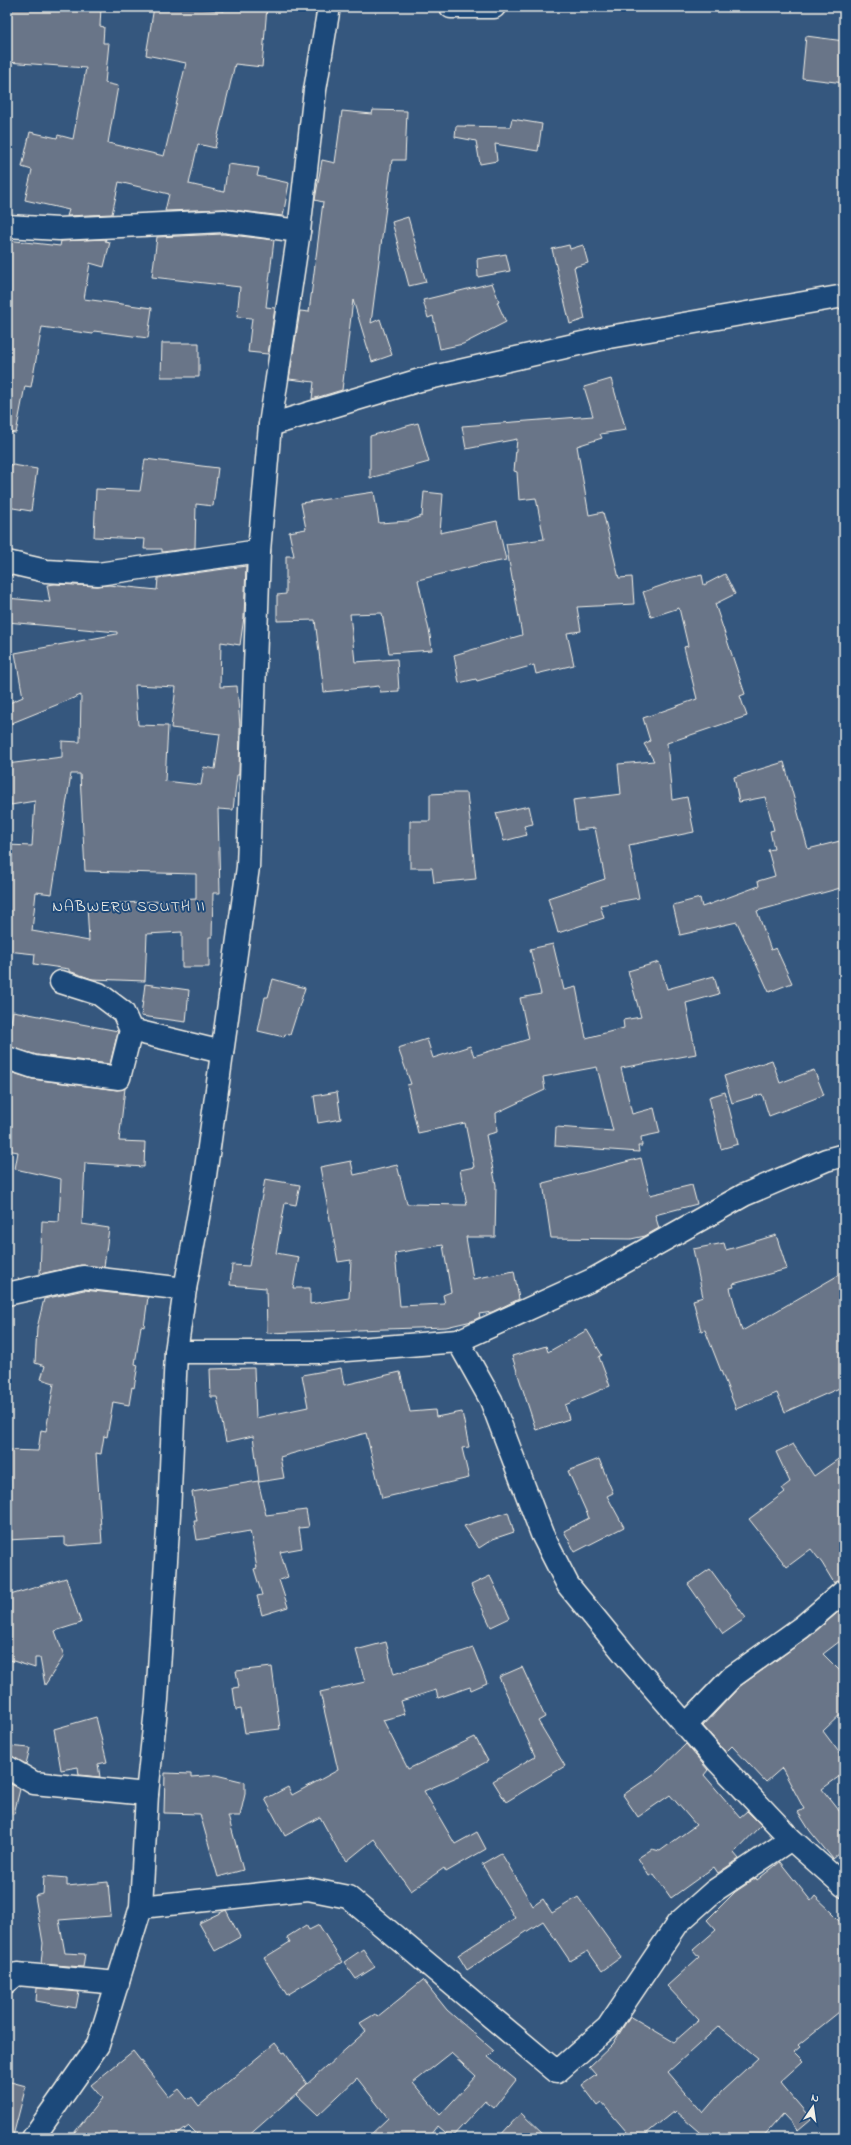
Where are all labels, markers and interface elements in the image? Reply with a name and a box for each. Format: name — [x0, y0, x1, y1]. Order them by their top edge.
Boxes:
district label: NABWERU SOUTH II — [52, 895, 206, 919]
north arrow — [793, 2087, 833, 2127]
text: N — [810, 2090, 820, 2107]

